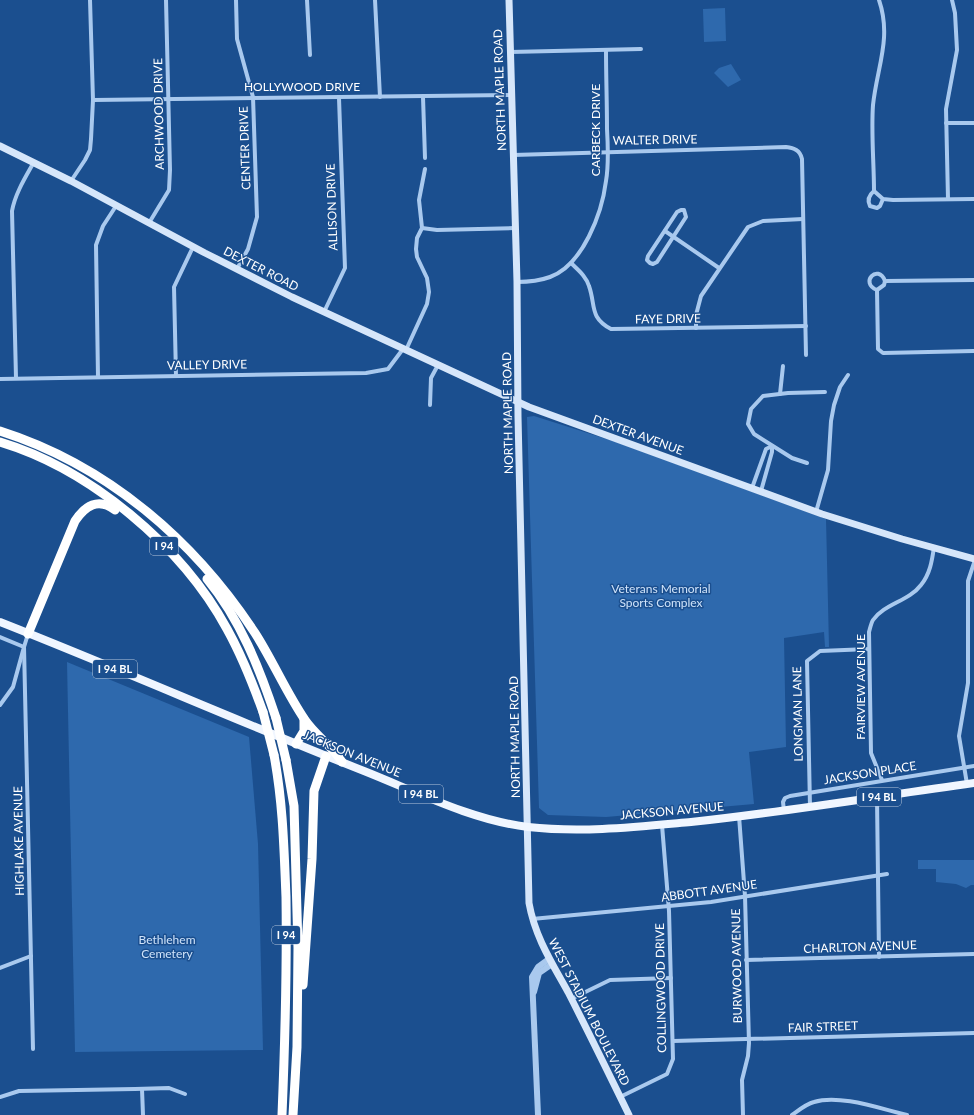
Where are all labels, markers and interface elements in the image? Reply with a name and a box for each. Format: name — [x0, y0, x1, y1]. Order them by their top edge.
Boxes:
street label: NORTH MAPLE ROAD — [490, 29, 509, 151]
street label: ARCHWOOD DRIVE — [150, 58, 167, 170]
street label: HOLLYWOOD DRIVE — [244, 79, 360, 94]
street label: CARBECK DRIVE — [588, 84, 603, 176]
street label: CENTER DRIVE — [236, 106, 253, 190]
street label: WALTER DRIVE — [612, 131, 698, 148]
street label: ALLISON DRIVE — [322, 163, 341, 251]
street label: DEXTER ROAD — [221, 243, 301, 294]
street label: FAYE DRIVE — [635, 310, 701, 327]
street label: NORTH MAPLE ROAD — [499, 352, 516, 474]
street label: VALLEY DRIVE — [167, 356, 247, 373]
street label: DEXTER AVENUE — [591, 411, 686, 458]
road number: I 94 — [150, 537, 178, 555]
park label: Veterans Memorial Sports Complex — [611, 581, 711, 610]
street label: FAIRVIEW AVENUE — [853, 634, 868, 740]
road number: I 94 BL — [93, 660, 137, 678]
street label: LONGMAN LANE — [789, 666, 806, 762]
street label: NORTH MAPLE ROAD — [506, 676, 523, 798]
street label: JACKSON AVENUE — [301, 727, 403, 780]
street label: JACKSON PLACE — [823, 758, 917, 787]
road number: I 94 BL — [399, 785, 443, 803]
street label: HIGHLAKE AVENUE — [10, 786, 27, 896]
road number: I 94 BL — [857, 788, 901, 806]
street label: JACKSON AVENUE — [619, 798, 725, 823]
street label: ABBOTT AVENUE — [660, 876, 758, 905]
street label: BURWOOD AVENUE — [728, 908, 745, 1023]
street label: COLLINGWOOD DRIVE — [652, 923, 669, 1053]
road number: I 94 — [272, 926, 300, 944]
park label: Bethlehem Cemetery — [138, 932, 196, 961]
street label: WEST STADIUM BOULEVARD — [546, 935, 633, 1088]
street label: CHARLTON AVENUE — [803, 937, 917, 956]
street label: FAIR STREET — [788, 1018, 858, 1035]

